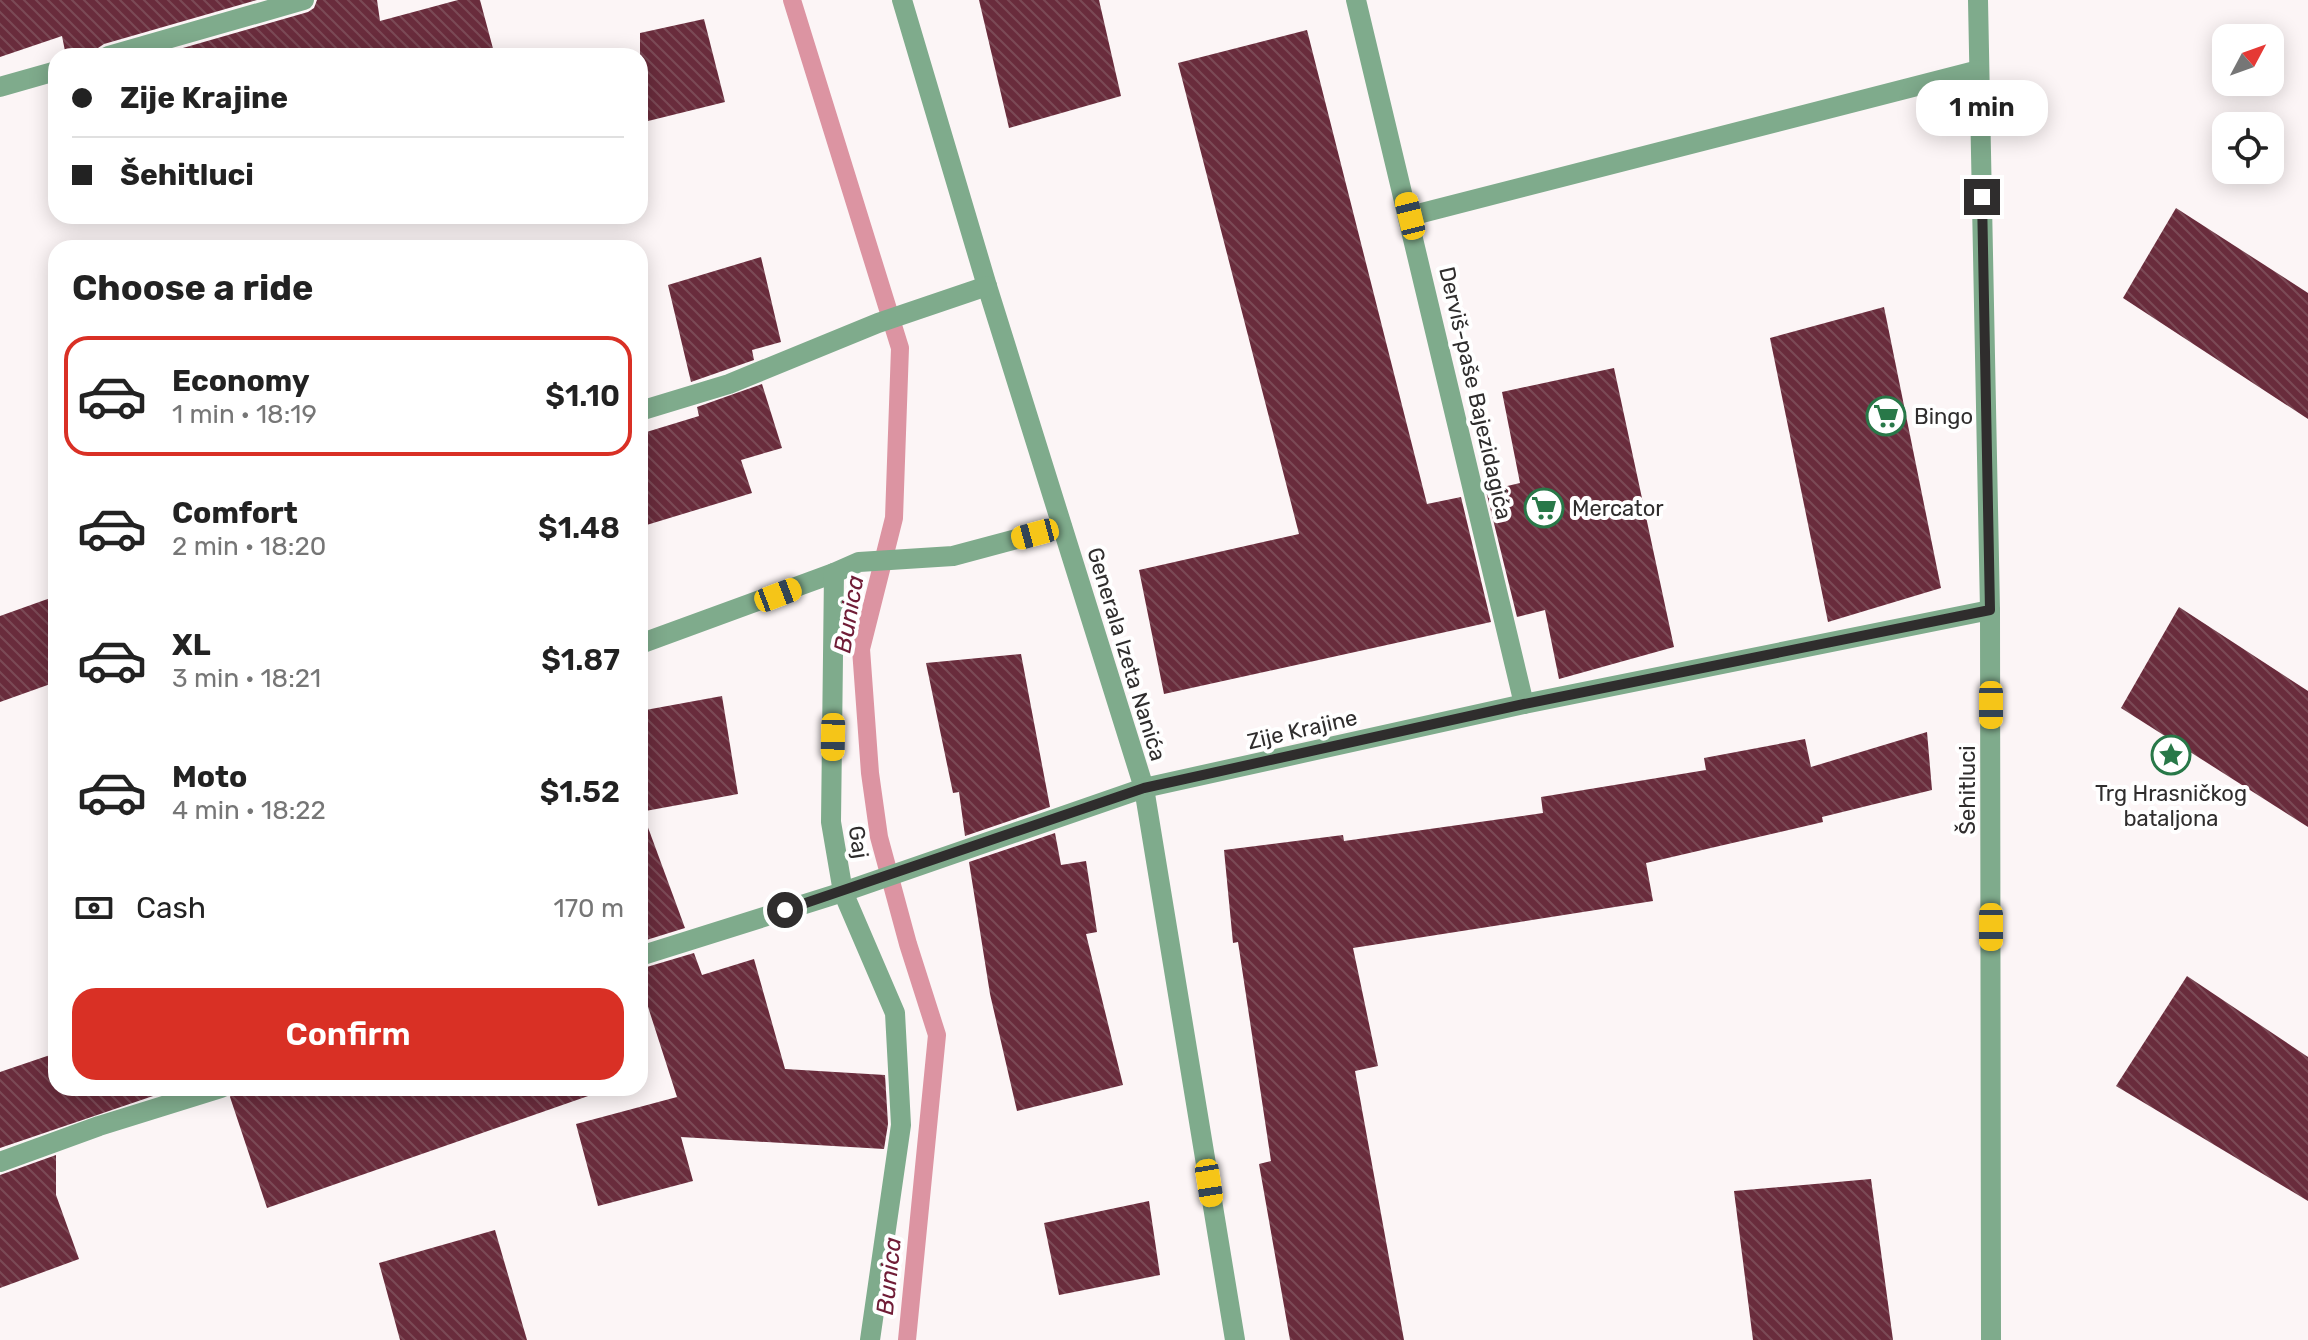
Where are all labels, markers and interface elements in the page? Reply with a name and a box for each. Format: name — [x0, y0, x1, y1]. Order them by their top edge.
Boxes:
north arrow — [2212, 24, 2284, 96]
map controls — [2212, 24, 2284, 184]
text: Zije Krajine — [120, 80, 288, 116]
callout: 1 min — [1916, 81, 2048, 137]
text: 1 min — [1949, 92, 2015, 123]
button: locate — [2212, 112, 2284, 184]
text: Šehitluci — [120, 157, 254, 193]
route end — [1964, 179, 2000, 215]
car — [1393, 190, 1427, 242]
street label: Derviš-paše Bajezidagića — [1433, 264, 1518, 522]
text: Choose a ride — [72, 266, 313, 309]
icon: car — [76, 360, 148, 432]
text: Economy — [172, 363, 310, 399]
text: $1.10 — [545, 378, 620, 414]
supermarket icon: Bingo — [1865, 395, 1907, 437]
text: 1 min · 18:19 — [172, 399, 317, 430]
place label: Bingo — [1914, 403, 1973, 430]
supermarket icon: Mercator — [1523, 487, 1565, 529]
icon: car — [76, 492, 148, 564]
text: Comfort — [172, 495, 298, 531]
place label: Mercator — [1572, 495, 1664, 522]
text: $1.48 — [538, 510, 620, 546]
car — [1009, 516, 1061, 552]
text: 2 min · 18:20 — [172, 531, 326, 562]
street label: Generala Izeta Nanića — [1081, 544, 1172, 764]
water label: Bunica — [828, 573, 870, 655]
car — [751, 575, 805, 615]
icon: car — [76, 624, 148, 696]
text: XL — [172, 627, 211, 663]
text: $1.87 — [541, 642, 620, 678]
text: 3 min · 18:21 — [172, 663, 321, 694]
car — [1979, 681, 2003, 729]
street label: Zije Krajine — [1244, 704, 1360, 755]
car — [821, 713, 845, 761]
place icon: Trg Hrasničkog bataljona — [2150, 734, 2192, 776]
street label: Šehitluci — [1954, 745, 1981, 835]
icon: car — [76, 756, 148, 828]
text: Moto — [172, 759, 247, 795]
text: $1.52 — [540, 774, 620, 810]
place label: Trg Hrasničkog bataljona — [2095, 780, 2247, 832]
text: 4 min · 18:22 — [172, 795, 326, 826]
street label: Gaj — [843, 824, 874, 860]
icon: cash — [72, 886, 116, 930]
text: Cash — [136, 890, 206, 926]
route start — [767, 892, 803, 928]
text: 170 m — [554, 893, 624, 924]
car — [1979, 903, 2003, 951]
button: Confirm — [72, 988, 624, 1080]
car — [1193, 1157, 1225, 1209]
water label: Bunica — [871, 1236, 907, 1316]

